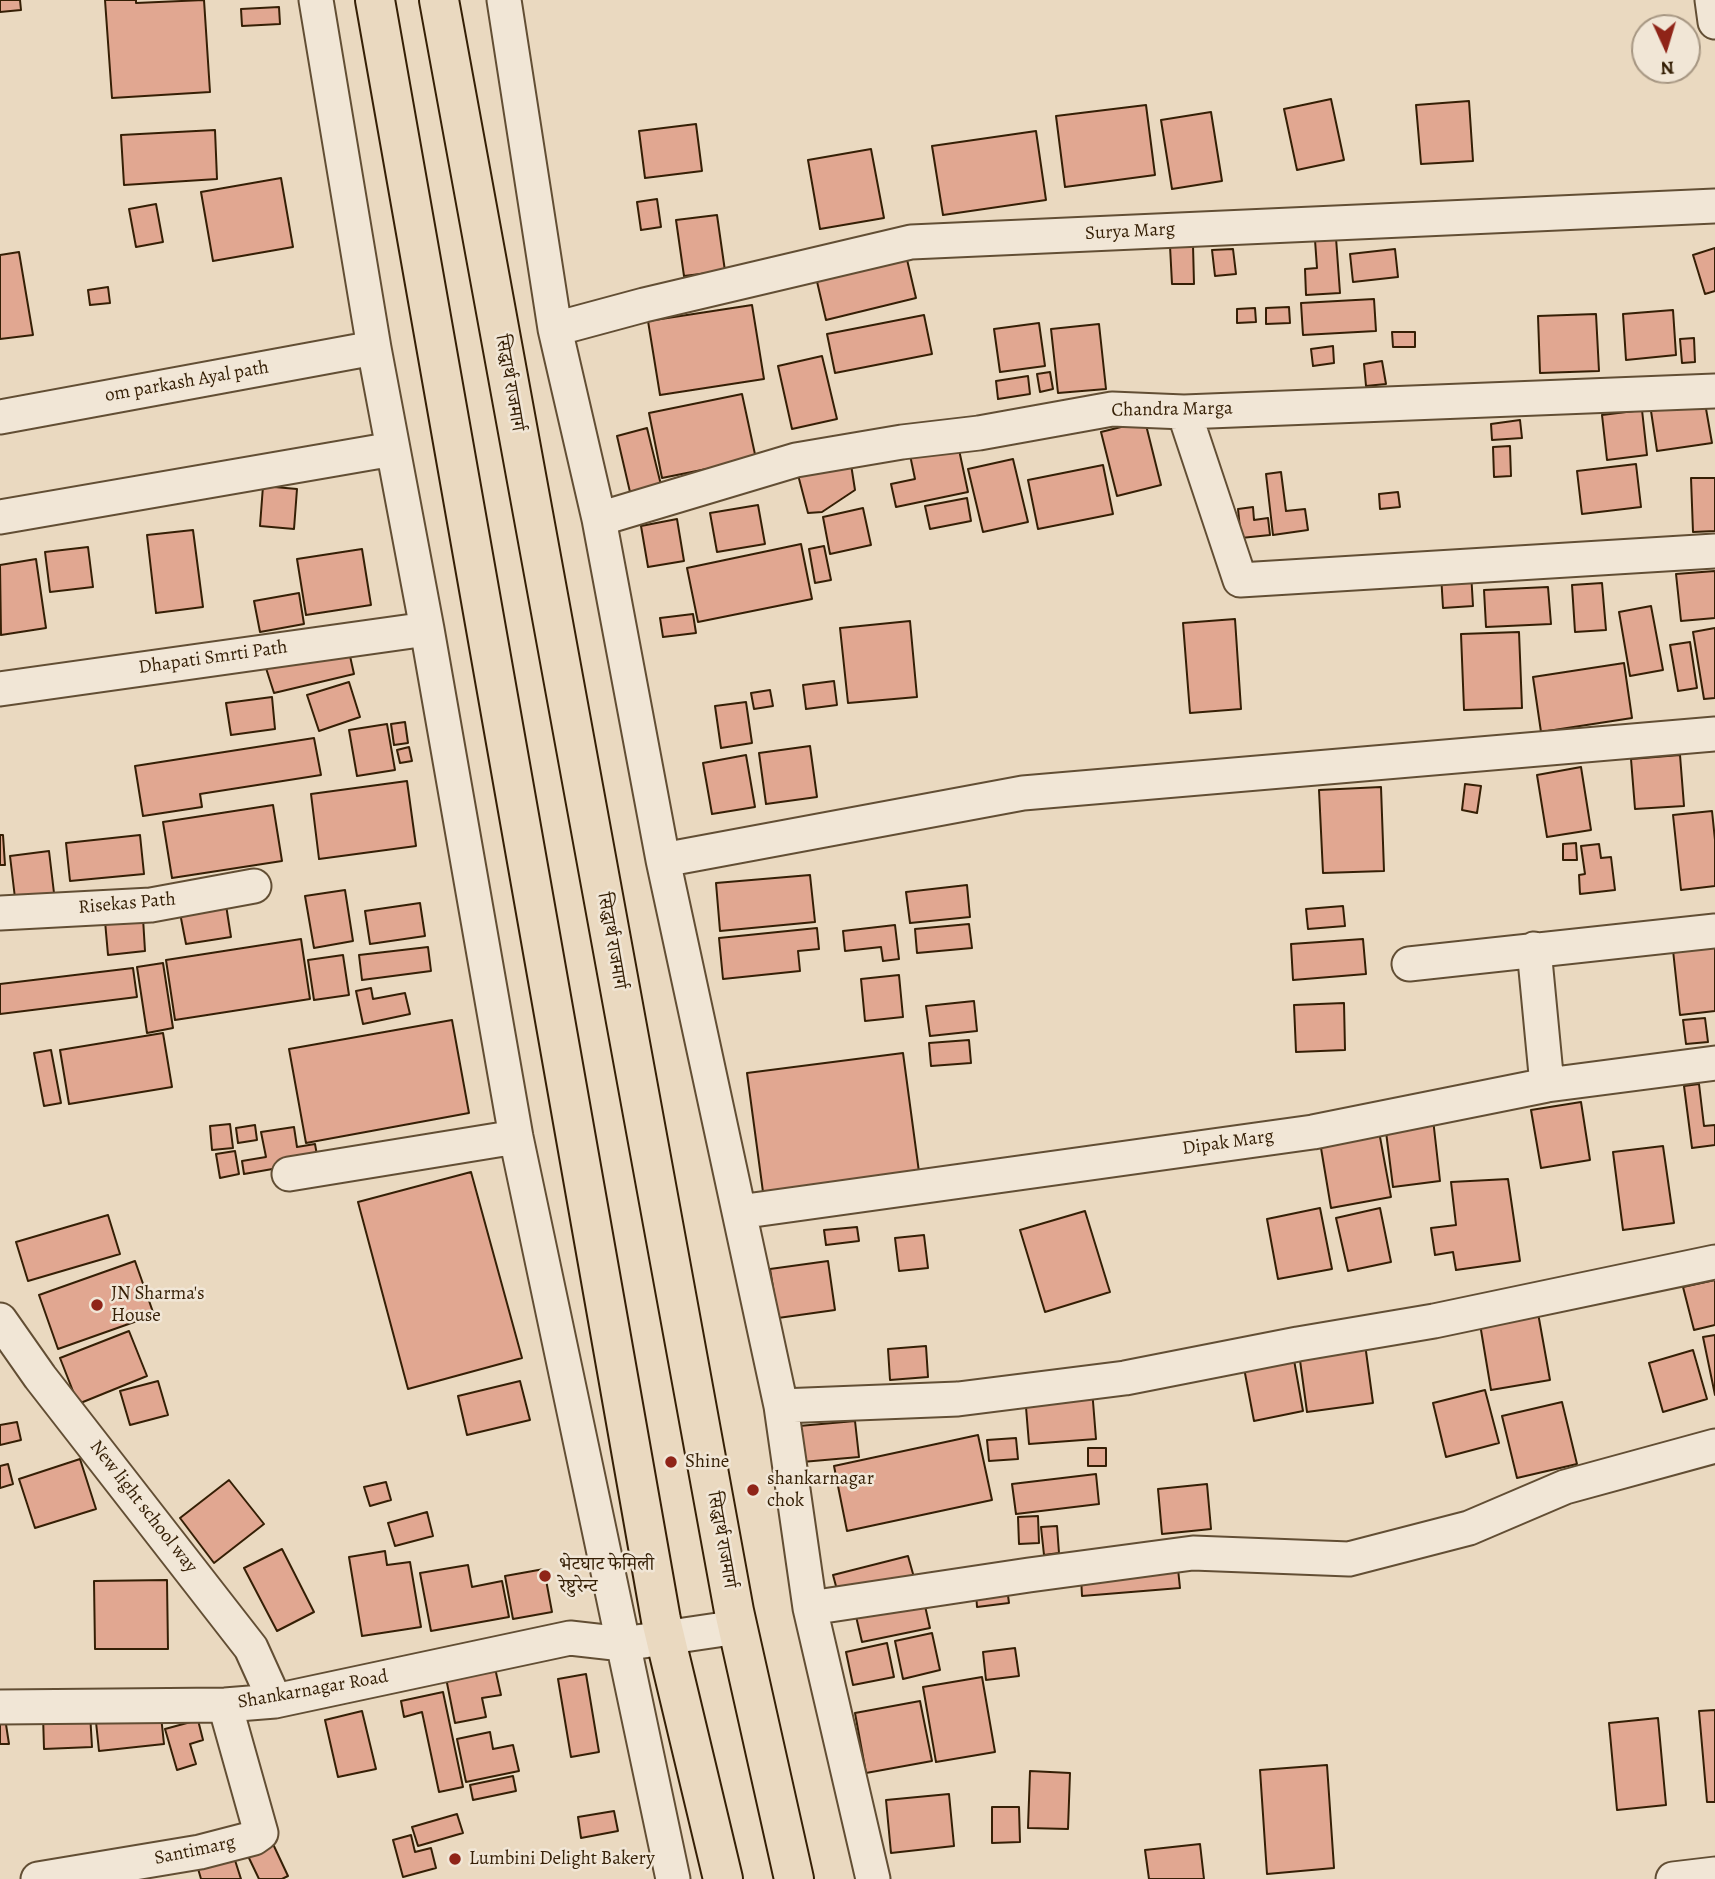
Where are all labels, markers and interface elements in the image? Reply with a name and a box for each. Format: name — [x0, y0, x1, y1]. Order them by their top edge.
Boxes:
north arrow — [1631, 14, 1701, 84]
text: N — [1660, 55, 1675, 81]
street label: Surya Marg — [1084, 218, 1176, 246]
street label: सिद्धार्थ राजमार्ग — [489, 333, 529, 433]
street label: om parkash Ayal path — [103, 356, 271, 408]
street label: Chandra Marga — [1111, 398, 1233, 422]
street label: Dhapati Smrti Path — [137, 636, 289, 680]
street label: Risekas Path — [77, 888, 177, 920]
street label: सिद्धार्थ राजमार्ग — [591, 891, 631, 991]
street label: Dipak Marg — [1181, 1125, 1275, 1161]
place label: JN Sharma's House — [111, 1283, 205, 1327]
marker: JN Sharma's House — [89, 1297, 105, 1313]
street label: New light school way — [84, 1436, 202, 1578]
place label: Shine — [685, 1451, 729, 1473]
marker: Shine — [663, 1454, 679, 1470]
place label: shankarnagar chok — [767, 1468, 874, 1512]
marker: shankarnagar chok — [745, 1482, 761, 1498]
street label: सिद्धार्थ राजमार्ग — [701, 1490, 741, 1590]
place label: भेटघाट फेमिली रेष्टुरेन्ट — [559, 1554, 654, 1598]
marker: भेटघाट फेमिली रेष्टुरेन्ट — [537, 1568, 553, 1584]
street label: Shankarnagar Road — [236, 1666, 390, 1714]
street label: Santimarg — [153, 1831, 237, 1871]
place label: Lumbini Delight Bakery — [469, 1848, 655, 1870]
marker: Lumbini Delight Bakery — [447, 1851, 463, 1867]

